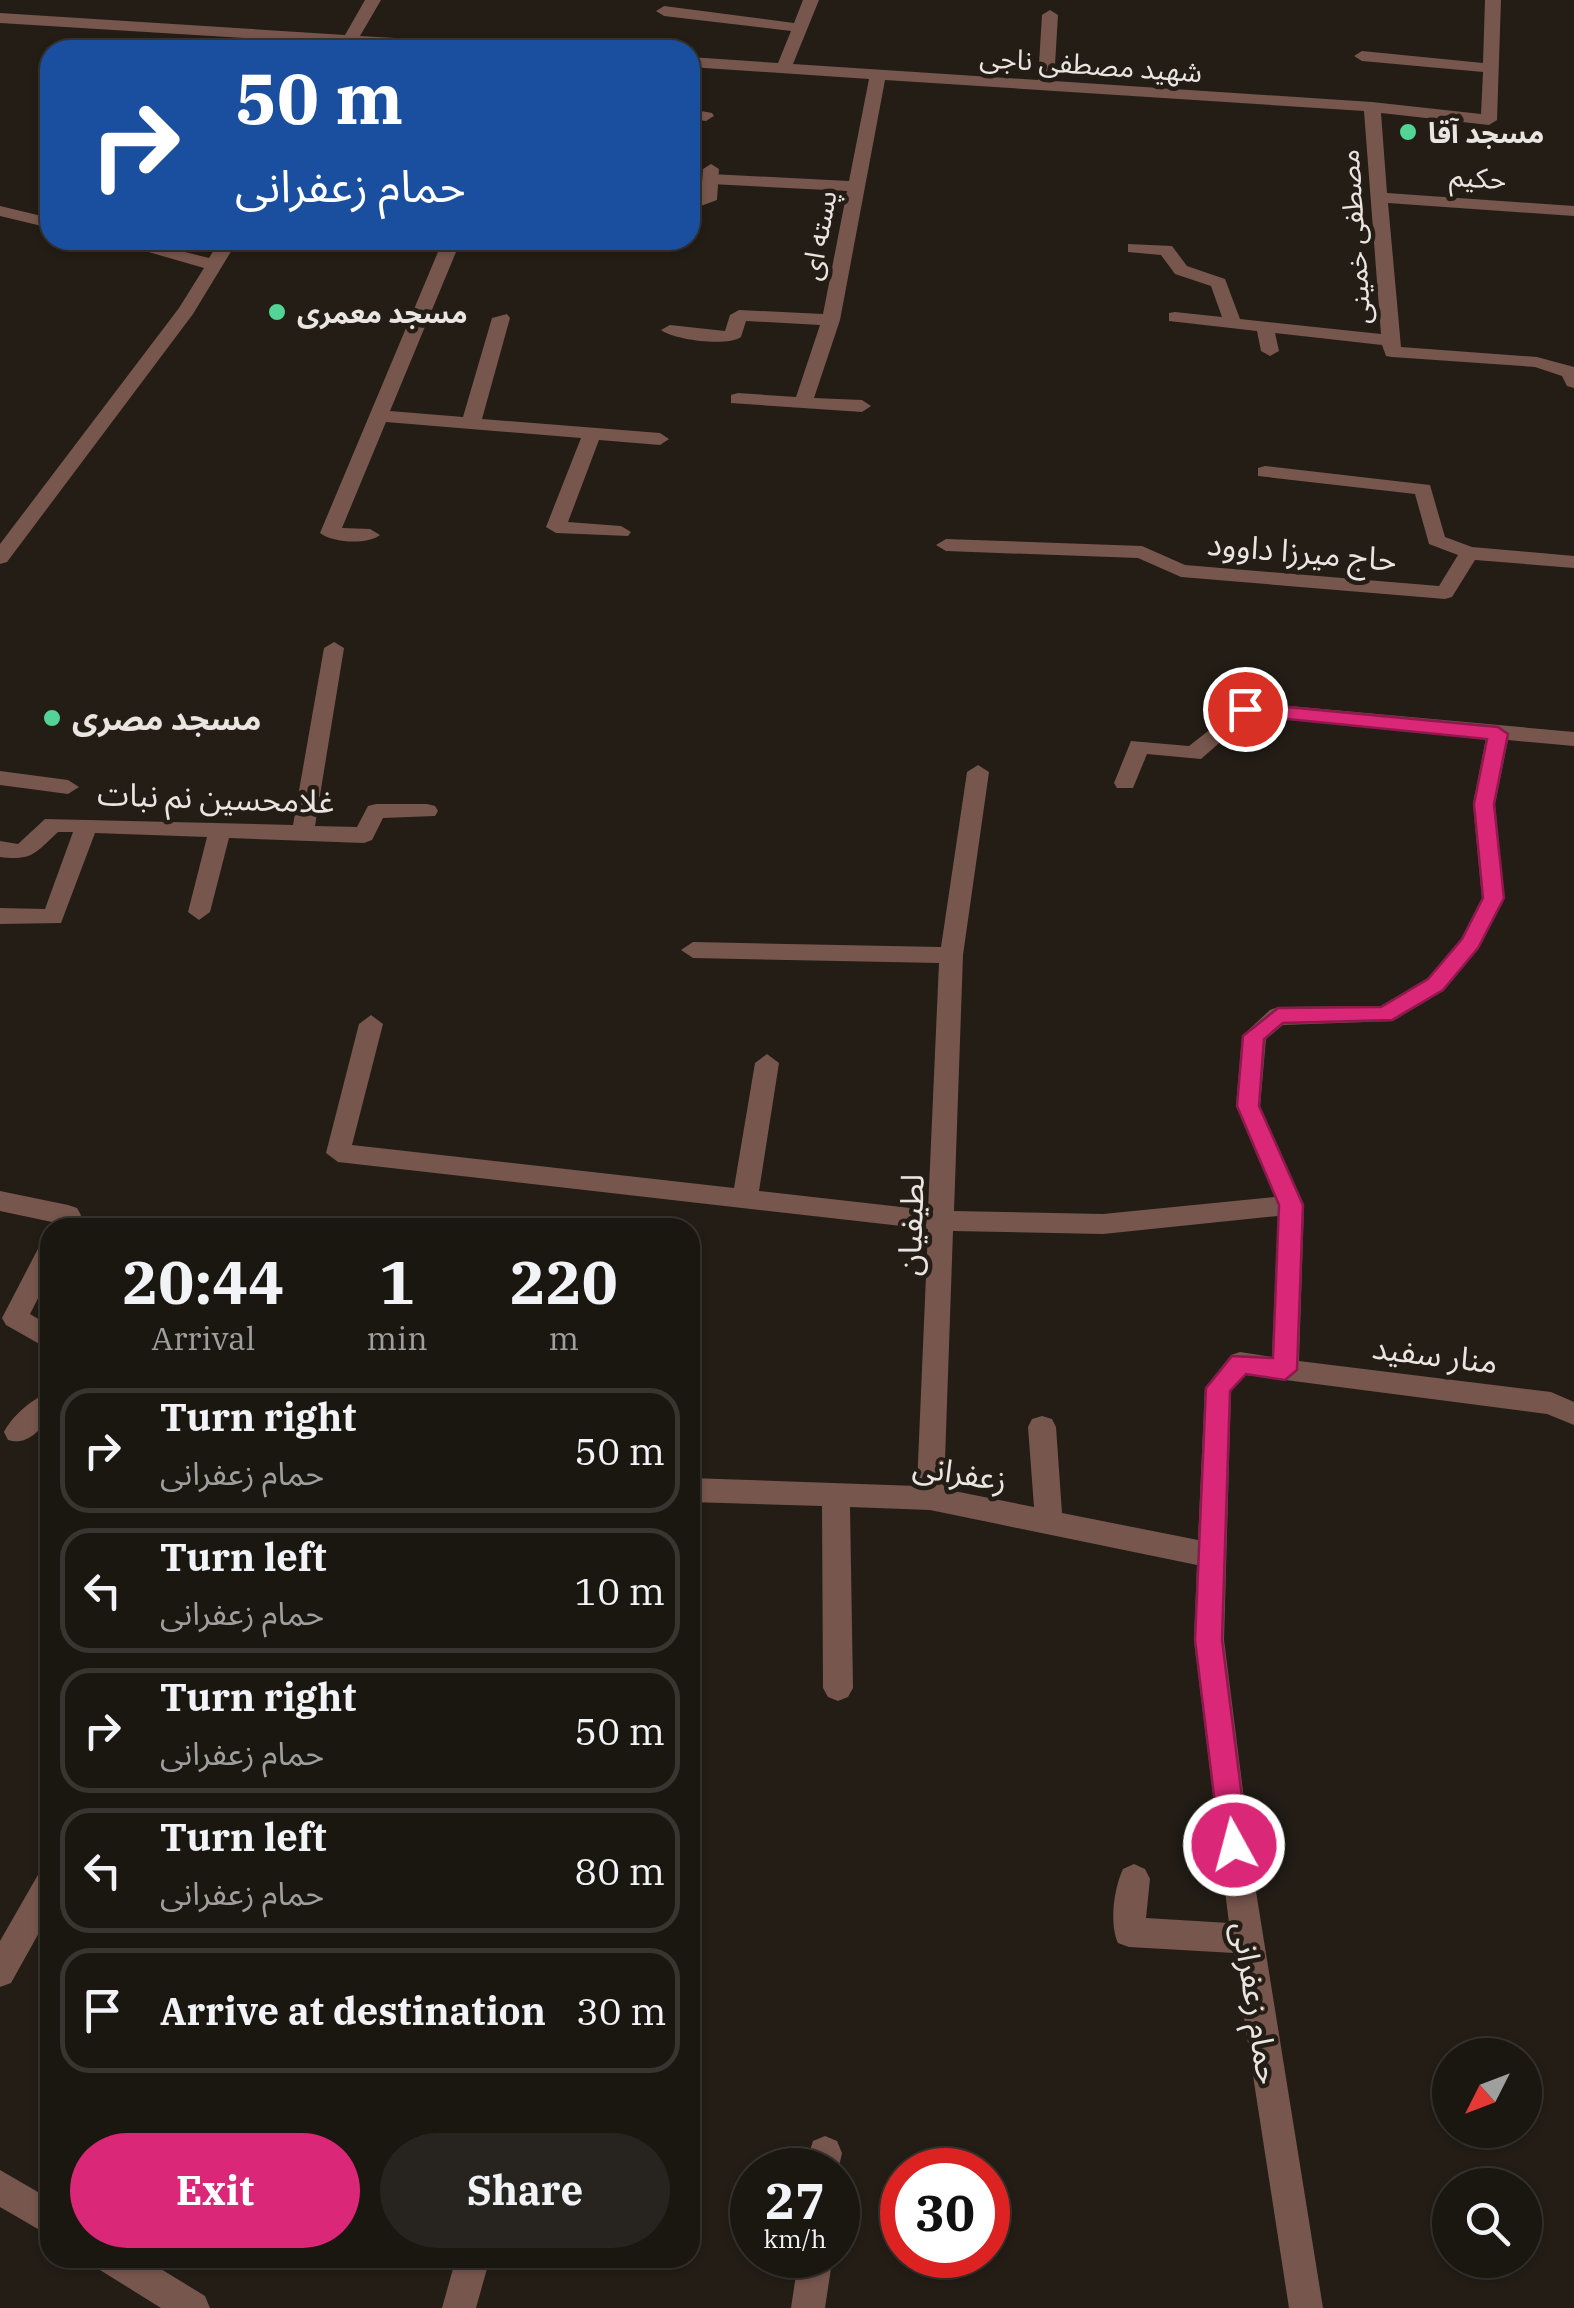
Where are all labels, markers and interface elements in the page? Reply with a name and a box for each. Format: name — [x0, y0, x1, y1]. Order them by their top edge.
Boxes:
street label: شهید مصطفی ناجی — [979, 38, 1203, 90]
text: 50 m — [235, 52, 403, 143]
icon: right — [70, 80, 200, 210]
place label: مسجد آقا — [1428, 114, 1544, 151]
marker: مسجد آقا — [1397, 121, 1419, 143]
street label: مصطفی خمینی — [1329, 148, 1379, 326]
text: حمام زعفرانی — [235, 156, 466, 214]
street label: حکیم — [1448, 157, 1508, 201]
street label: پسته ای — [791, 187, 845, 283]
place label: مسجد معمری — [297, 294, 467, 331]
marker: مسجد معمری — [266, 301, 288, 323]
street label: حاج میرزا داوود — [1205, 522, 1399, 584]
pin — [1203, 667, 1288, 752]
icon: arrive — [1218, 682, 1273, 737]
place label: مسجد مصری — [72, 697, 261, 739]
marker: مسجد مصری — [41, 707, 63, 729]
street label: غلامحسین نم نبات — [97, 772, 335, 826]
street label: لطیفیان — [887, 1173, 933, 1277]
text: 20:44 — [122, 1242, 284, 1321]
text: 1 — [379, 1242, 415, 1321]
text: 220 — [510, 1242, 618, 1321]
text: Arrival — [151, 1317, 255, 1359]
text: min — [367, 1317, 428, 1359]
text: m — [549, 1317, 579, 1359]
street label: منار سفید — [1370, 1325, 1500, 1383]
text: Turn right — [160, 1392, 356, 1441]
icon: right — [75, 1423, 130, 1478]
text: 50 m — [574, 1426, 665, 1475]
street label: زعفرانی — [910, 1444, 1010, 1500]
text: حمام زعفرانی — [160, 1452, 324, 1494]
text: Turn left — [160, 1532, 327, 1581]
icon: left — [75, 1563, 130, 1618]
text: 10 m — [574, 1566, 665, 1615]
text: حمام زعفرانی — [160, 1592, 324, 1634]
text: Turn right — [160, 1672, 356, 1721]
icon: right — [75, 1703, 130, 1758]
text: 50 m — [574, 1706, 665, 1755]
text: حمام زعفرانی — [160, 1732, 324, 1774]
position arrow — [1182, 1793, 1286, 1897]
text: Turn left — [160, 1812, 327, 1861]
icon: left — [75, 1843, 130, 1898]
text: 80 m — [574, 1846, 665, 1895]
text: حمام زعفرانی — [160, 1872, 324, 1914]
street label: حمام زعفرانی — [1219, 1919, 1291, 2088]
icon: arrive — [75, 1983, 130, 2038]
text: Arrive at destination — [160, 1986, 546, 2035]
text: 30 m — [576, 1986, 667, 2035]
north arrow — [1432, 2038, 1542, 2148]
map controls — [1432, 2038, 1542, 2278]
button: Exit — [70, 2133, 360, 2248]
button: Share — [380, 2133, 670, 2248]
speed limit sign: 30 — [880, 2148, 1010, 2278]
text: 27 — [765, 2168, 825, 2233]
button: search — [1432, 2168, 1542, 2278]
text: km/h — [763, 2222, 827, 2255]

